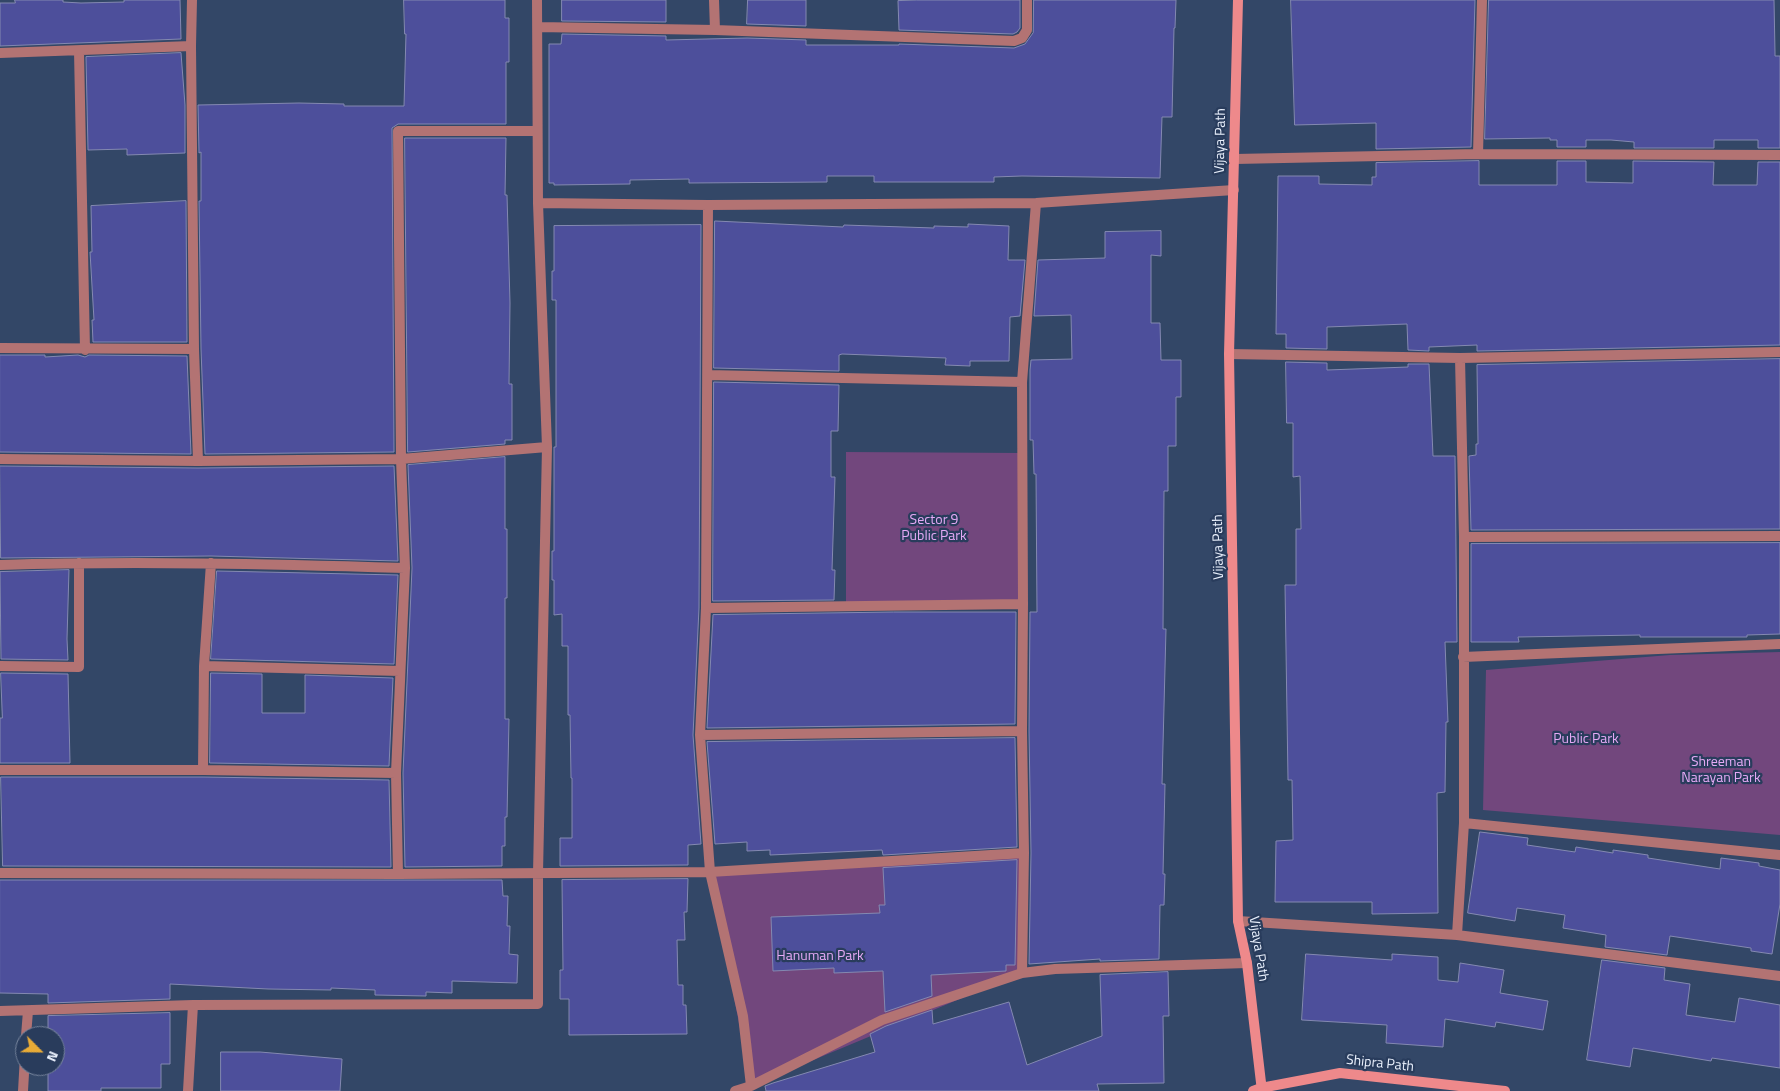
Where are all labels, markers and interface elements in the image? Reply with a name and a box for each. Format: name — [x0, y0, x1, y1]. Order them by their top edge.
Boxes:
street label: Vijaya Path — [1212, 108, 1230, 174]
park label: Sector 9 Public Park — [901, 513, 967, 546]
street label: Vijaya Path — [1210, 514, 1228, 580]
park label: Public Park — [1553, 732, 1619, 748]
park label: Shreeman Narayan Park — [1681, 755, 1761, 788]
street label: Vijaya Path — [1245, 915, 1271, 983]
park label: Hanuman Park — [776, 949, 864, 965]
north arrow — [15, 1026, 65, 1076]
text: N — [42, 1048, 65, 1065]
street label: Shipra Path — [1345, 1052, 1415, 1076]

